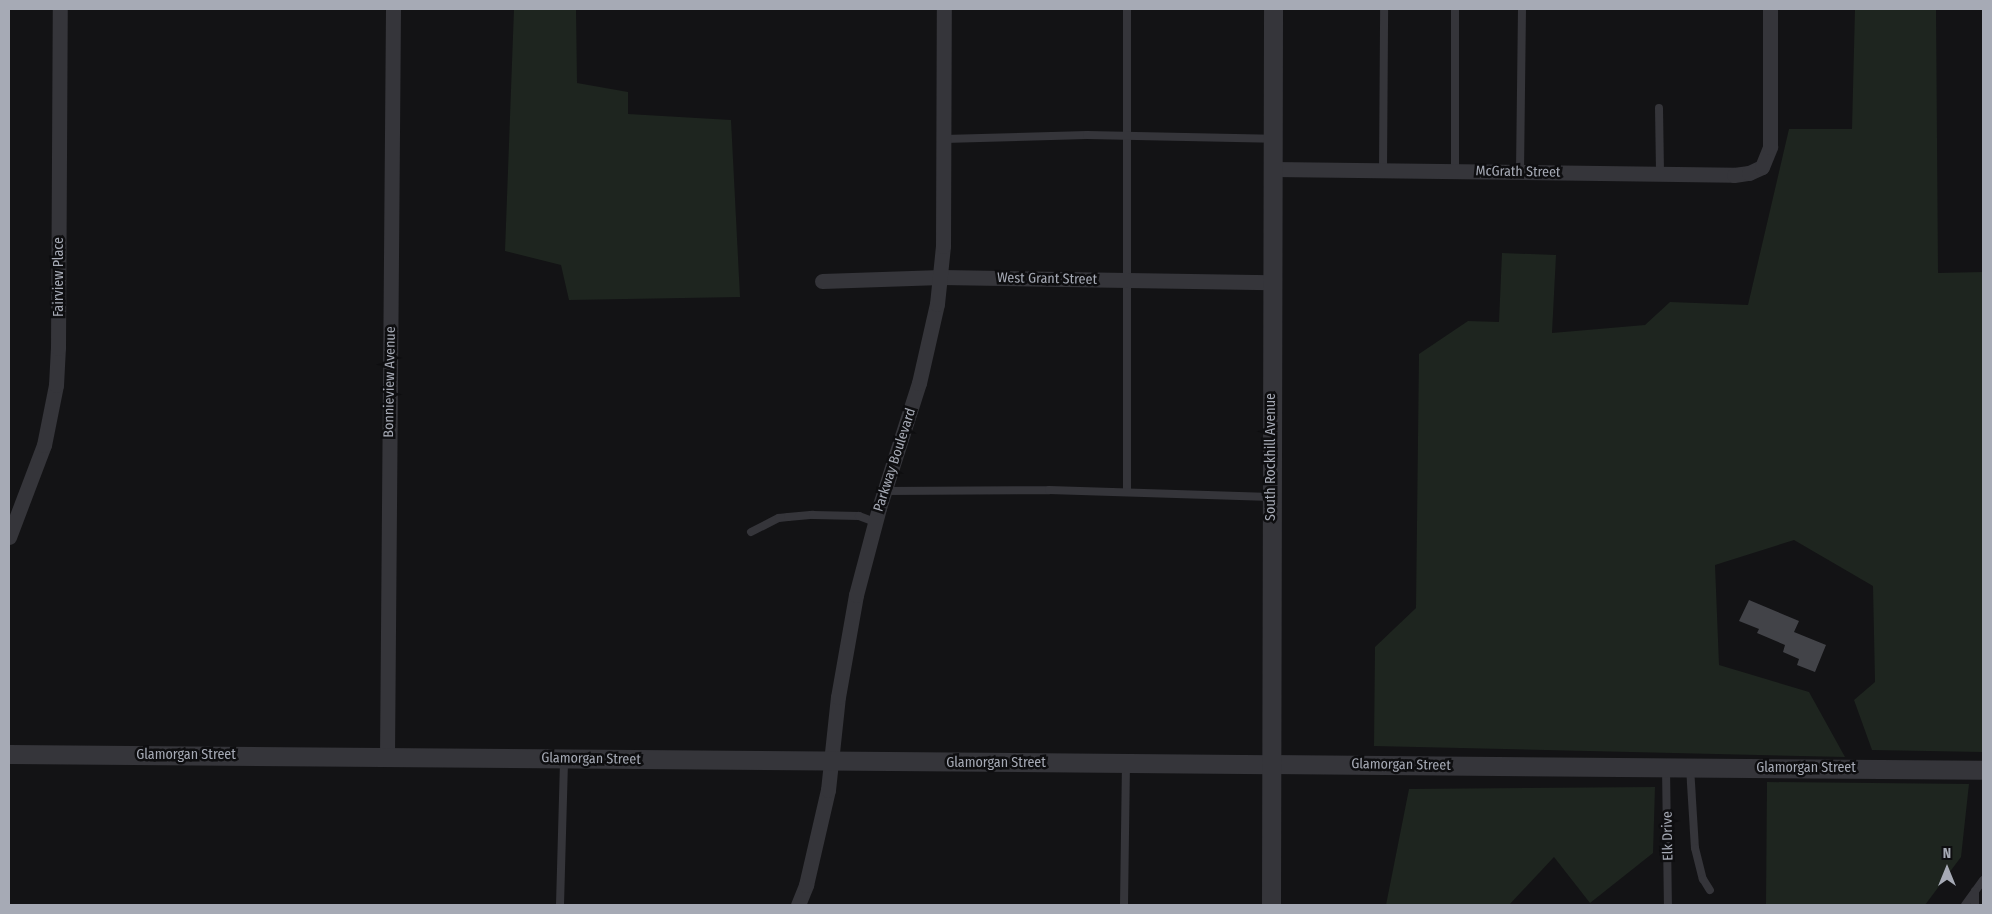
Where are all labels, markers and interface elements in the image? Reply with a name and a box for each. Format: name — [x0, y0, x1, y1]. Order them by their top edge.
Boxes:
street label: McGrath Street — [1475, 163, 1561, 181]
street label: Fairview Place — [51, 237, 67, 317]
street label: West Grant Street — [997, 270, 1097, 288]
street label: Bonnieview Avenue — [381, 326, 399, 438]
street label: South Rockhill Avenue — [1263, 393, 1279, 521]
street label: Parkway Boulevard — [870, 406, 920, 514]
street label: Glamorgan Street — [136, 747, 236, 763]
street label: Glamorgan Street — [541, 750, 641, 768]
street label: Glamorgan Street — [946, 755, 1046, 771]
street label: Glamorgan Street — [1351, 756, 1451, 774]
street label: Glamorgan Street — [1756, 760, 1856, 776]
street label: Elk Drive — [1659, 811, 1677, 861]
north arrow — [1922, 844, 1972, 894]
text: N — [1943, 845, 1951, 862]

